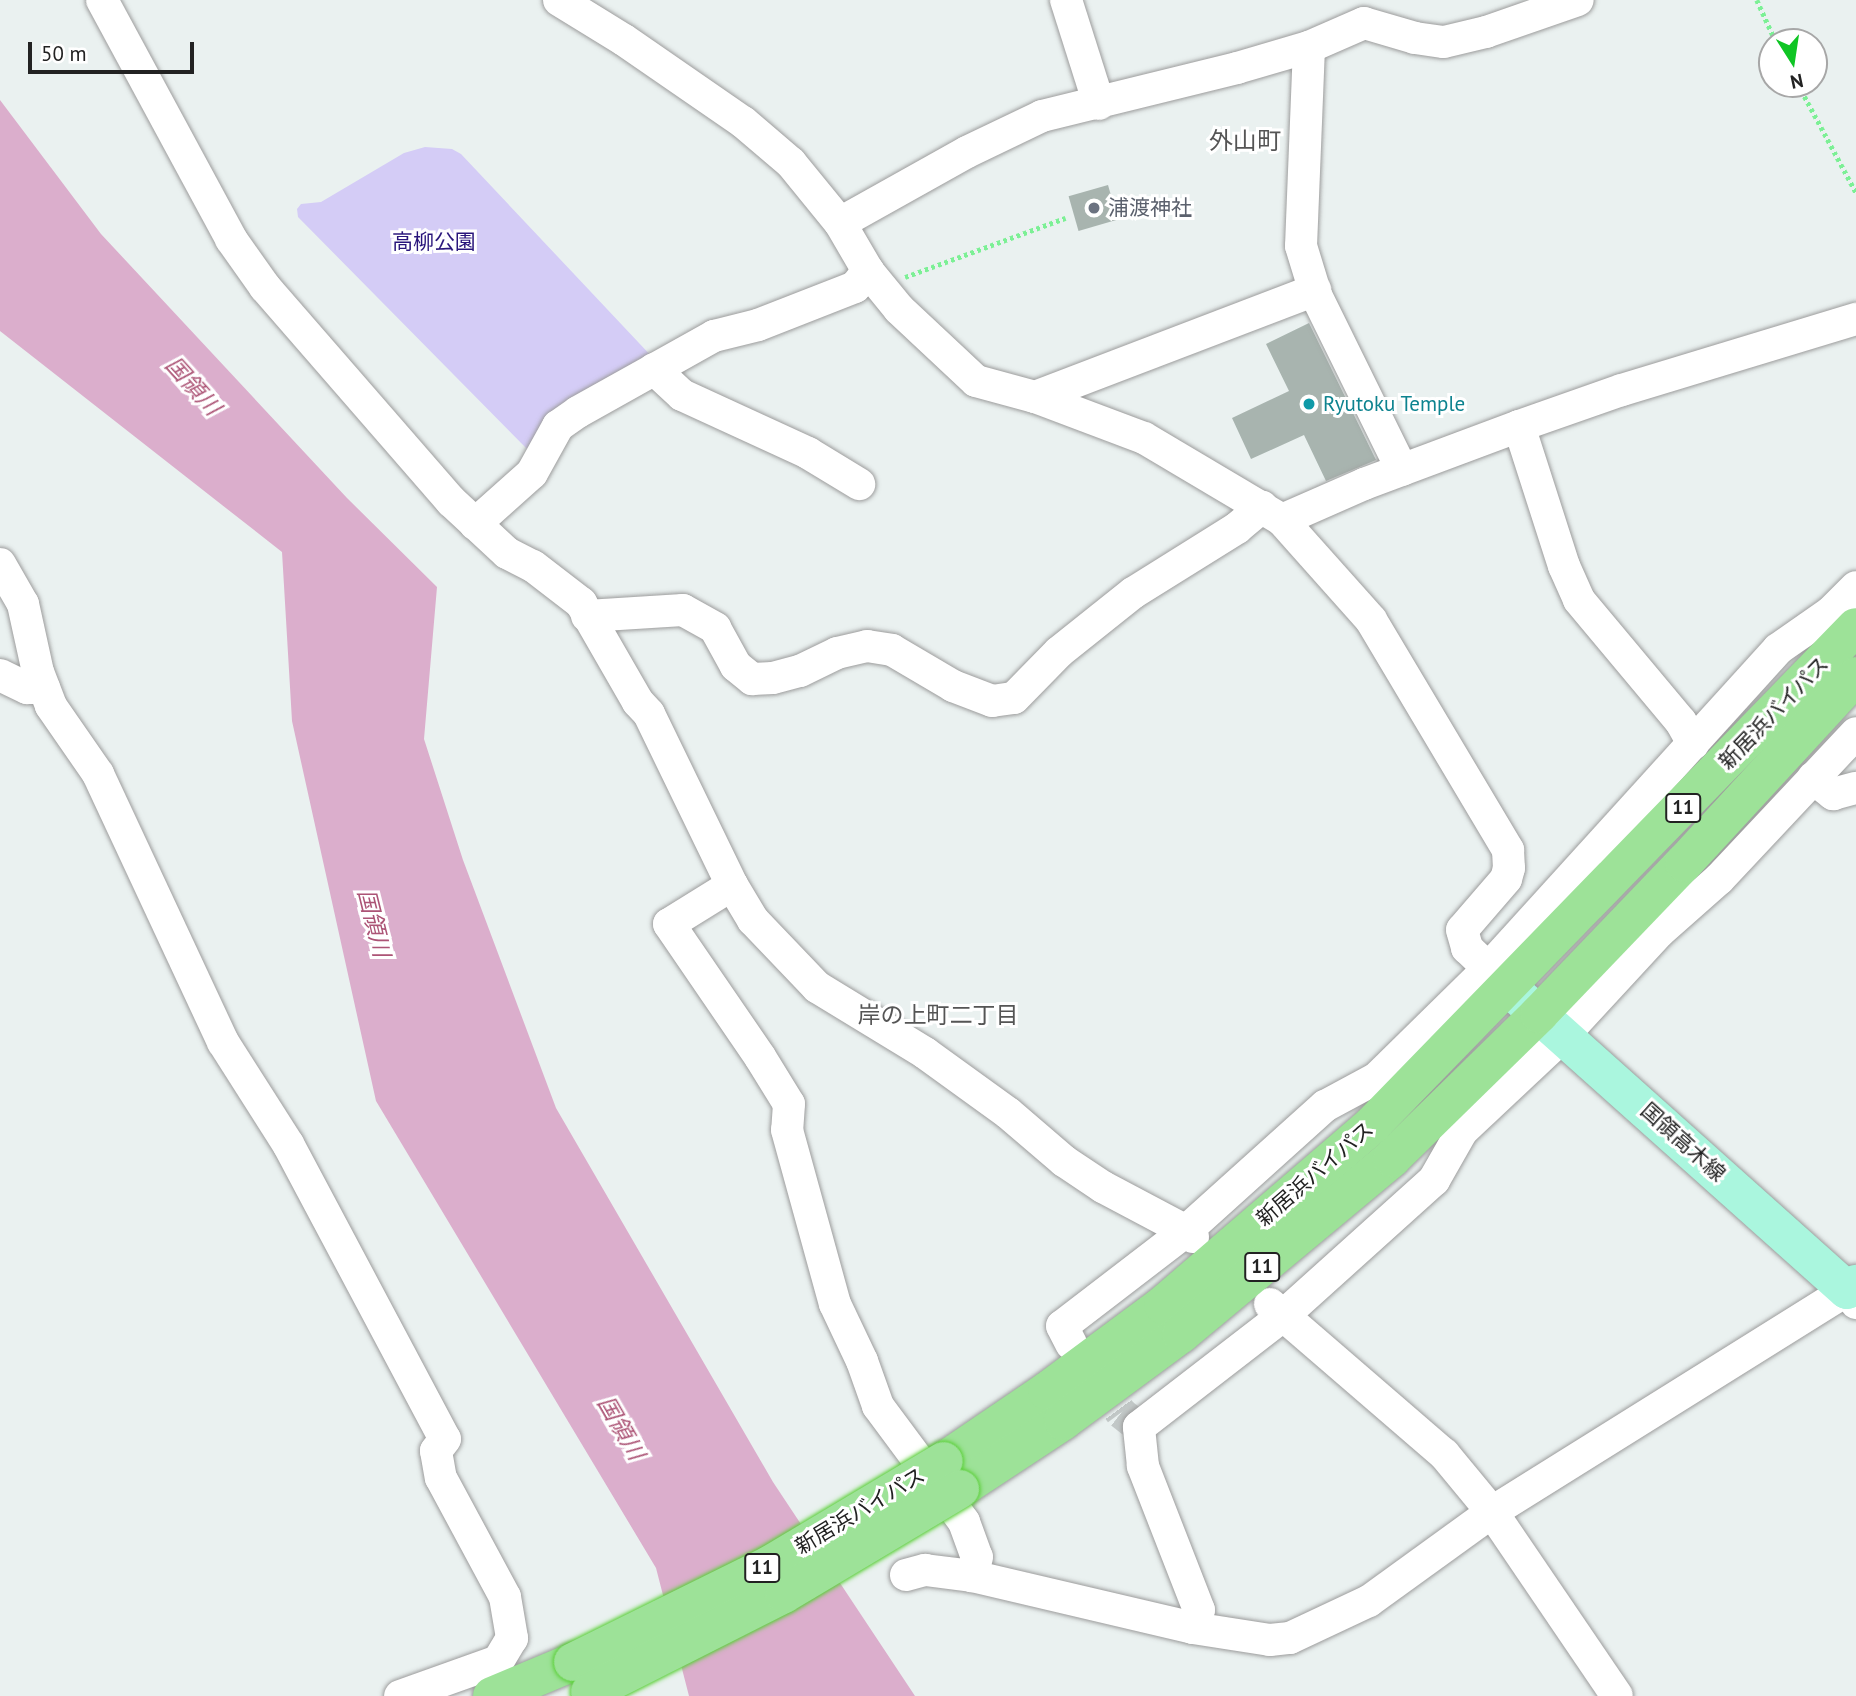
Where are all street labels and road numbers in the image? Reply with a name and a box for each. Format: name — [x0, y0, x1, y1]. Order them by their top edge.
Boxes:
street label: 新居浜バイパス — [1714, 651, 1834, 775]
road number: 11 — [1664, 792, 1702, 824]
street label: 国領高木線 — [1636, 1098, 1730, 1186]
street label: 新居浜バイパス — [1251, 1116, 1379, 1232]
road number: 11 — [1243, 1252, 1281, 1282]
street label: 新居浜バイパス — [791, 1462, 929, 1560]
road number: 11 — [743, 1552, 781, 1584]

